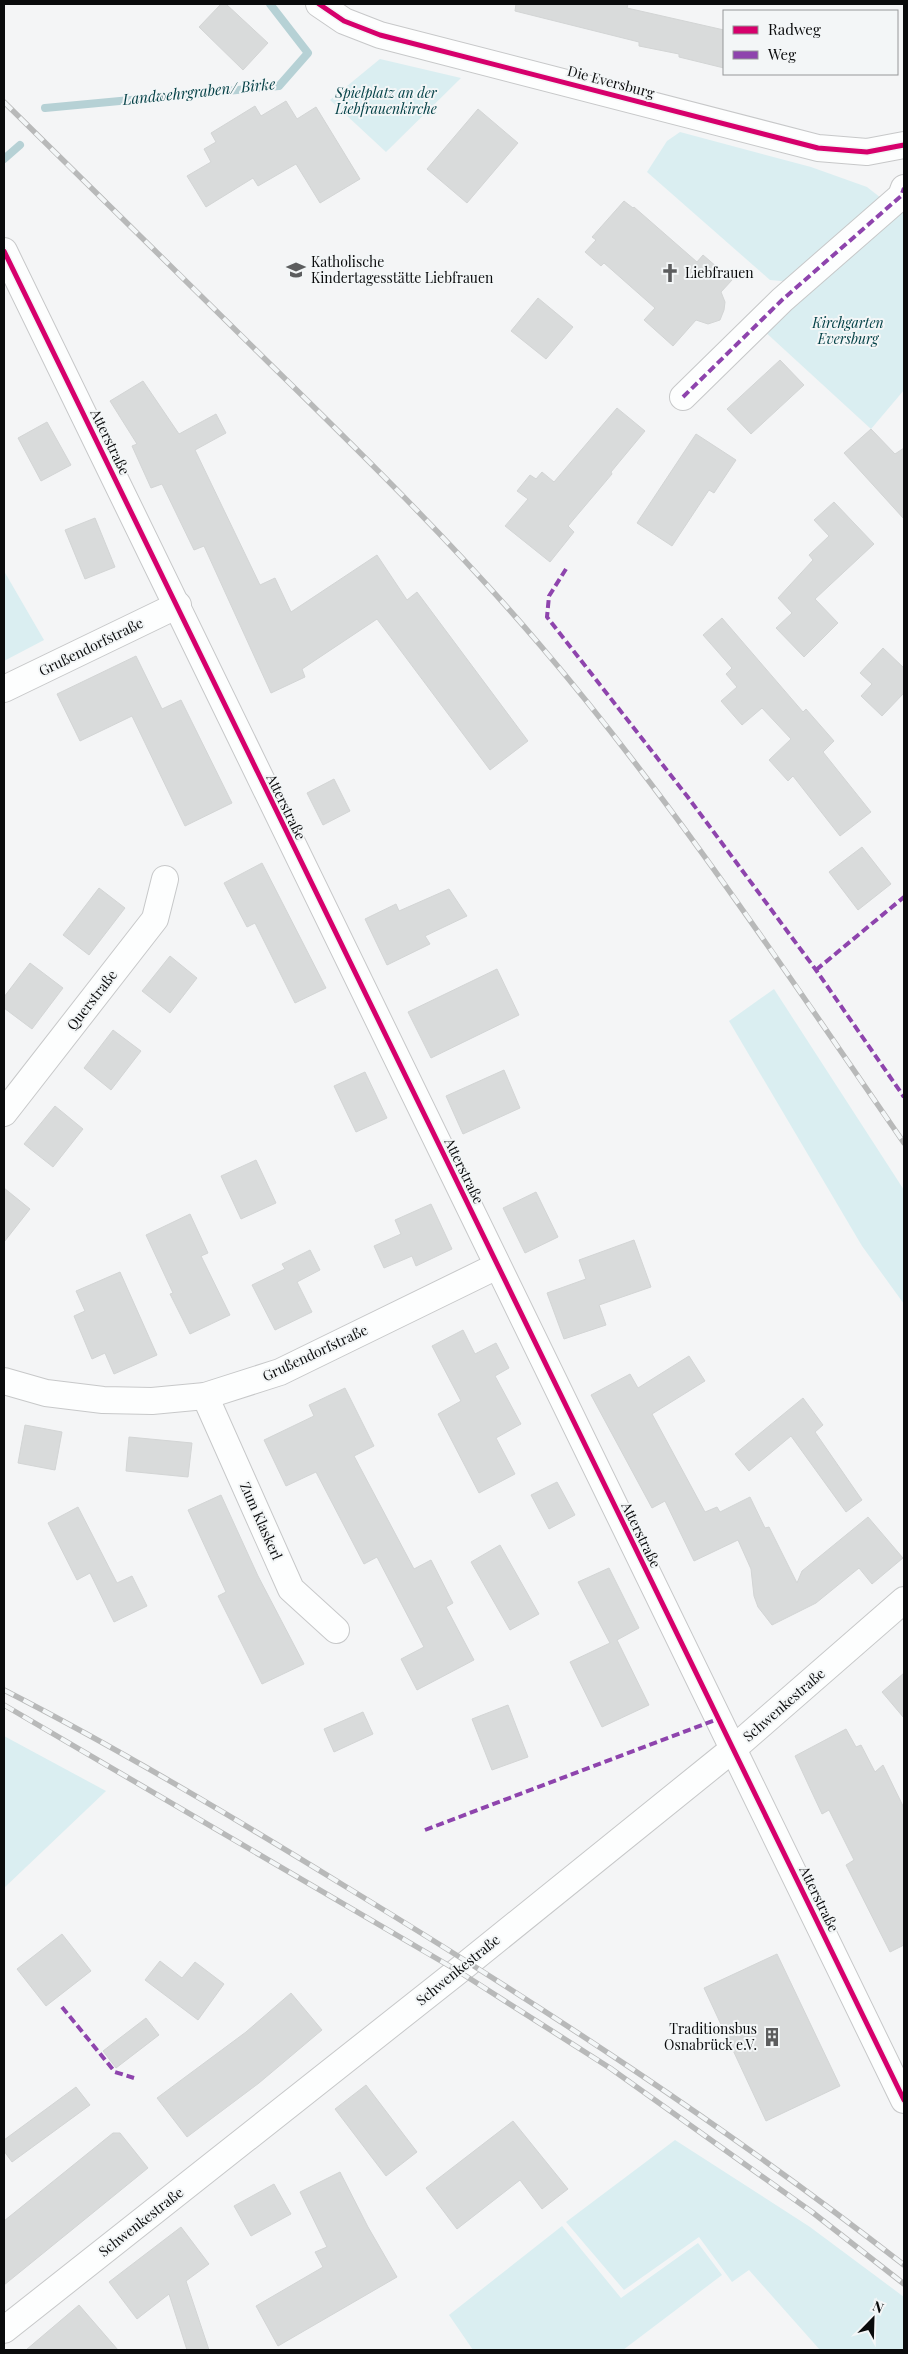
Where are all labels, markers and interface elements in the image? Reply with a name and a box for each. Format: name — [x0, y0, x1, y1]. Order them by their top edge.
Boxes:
legend — [723, 10, 898, 75]
text: Radweg — [768, 19, 821, 39]
text: Weg — [767, 44, 796, 64]
street label: Die Eversburg — [566, 61, 657, 102]
water label: Landwehrgraben/ Birke — [121, 73, 277, 109]
park label: Spielplatz an der Liebfrauenkirche — [334, 83, 438, 118]
place label: Katholische Kindertagesstätte Liebfrauen — [311, 252, 494, 287]
school or university icon: Katholische Kindertagesstätte Liebfrauen — [285, 259, 307, 281]
church icon: Liebfrauen — [659, 262, 681, 284]
place label: Liebfrauen — [685, 263, 754, 282]
park label: Kirchgarten Eversburg — [811, 313, 884, 348]
street label: Atterstraße — [86, 405, 135, 478]
street label: Grußendorfstraße — [35, 613, 146, 680]
street label: Atterstraße — [262, 770, 311, 843]
street label: Querstraße — [62, 966, 121, 1034]
street label: Atterstraße — [440, 1134, 489, 1207]
street label: Grußendorfstraße — [259, 1320, 371, 1385]
street label: Zum Klaskerl — [236, 1479, 287, 1563]
street label: Atterstraße — [617, 1498, 666, 1571]
street label: Schwenkestraße — [739, 1664, 829, 1745]
street label: Atterstraße — [795, 1862, 844, 1935]
street label: Schwenkestraße — [412, 1930, 504, 2009]
place label: Traditionsbus Osnabrück e.V. — [664, 2019, 757, 2054]
building icon: Traditionsbus Osnabrück e.V. — [761, 2026, 783, 2048]
street label: Schwenkestraße — [94, 2183, 187, 2261]
north arrow — [848, 2294, 898, 2344]
text: N — [870, 2296, 887, 2317]

